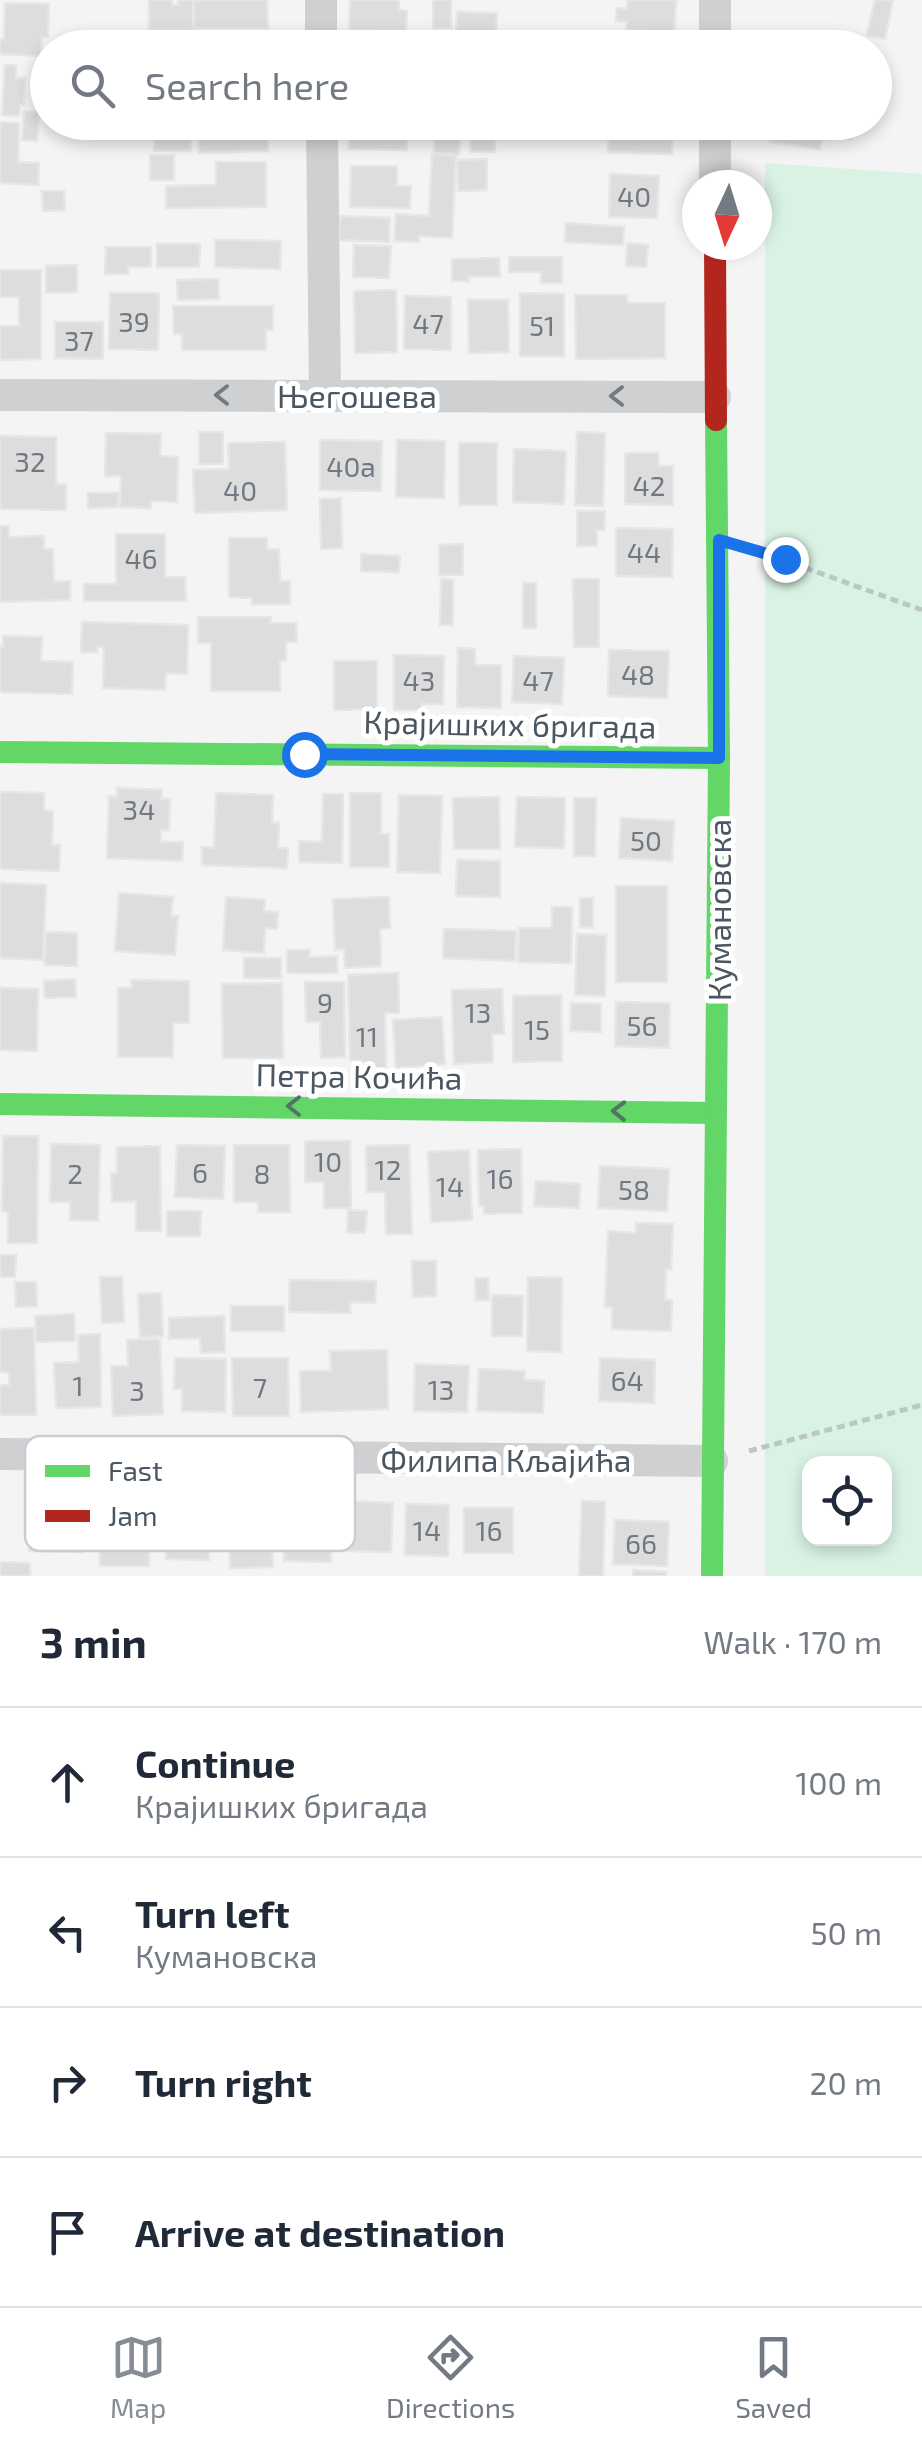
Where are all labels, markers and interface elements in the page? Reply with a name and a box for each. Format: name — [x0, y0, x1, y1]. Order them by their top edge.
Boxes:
search box — [30, 30, 892, 140]
icon: search — [65, 58, 120, 113]
text: Search here — [145, 62, 349, 108]
north arrow — [682, 170, 772, 260]
house number: 40 — [617, 179, 651, 213]
house number: 39 — [118, 304, 150, 338]
house number: 47 — [412, 306, 444, 340]
house number: 51 — [529, 308, 555, 342]
house number: 37 — [64, 323, 94, 357]
street label: Његошева — [277, 376, 437, 414]
one-way arrow — [214, 384, 230, 406]
one-way arrow — [609, 385, 624, 407]
house number: 32 — [14, 444, 46, 478]
house number: 40a — [326, 449, 376, 483]
house number: 42 — [633, 468, 665, 502]
house number: 40 — [223, 473, 257, 507]
house number: 44 — [627, 535, 661, 569]
route end — [763, 537, 809, 583]
house number: 46 — [124, 541, 158, 575]
house number: 48 — [621, 657, 655, 691]
house number: 43 — [403, 663, 435, 697]
house number: 47 — [522, 663, 554, 697]
street label: Крајишких бригада — [363, 701, 657, 746]
route start — [282, 732, 328, 778]
house number: 34 — [123, 792, 155, 826]
street label: Кумановска — [699, 819, 738, 1001]
house number: 50 — [630, 823, 662, 857]
house number: 9 — [317, 985, 333, 1019]
house number: 13 — [465, 995, 491, 1029]
house number: 56 — [626, 1008, 658, 1042]
house number: 15 — [524, 1012, 550, 1046]
house number: 11 — [356, 1019, 378, 1053]
street label: Петра Кочића — [255, 1054, 463, 1096]
one-way arrow — [286, 1095, 302, 1117]
one-way arrow — [610, 1100, 626, 1121]
house number: 10 — [314, 1144, 342, 1178]
house number: 12 — [375, 1152, 401, 1186]
house number: 6 — [192, 1155, 208, 1189]
house number: 2 — [67, 1156, 83, 1190]
house number: 8 — [254, 1156, 271, 1190]
house number: 16 — [486, 1161, 514, 1195]
house number: 14 — [436, 1169, 464, 1203]
house number: 58 — [618, 1172, 650, 1206]
house number: 64 — [610, 1363, 644, 1397]
house number: 1 — [72, 1368, 84, 1402]
house number: 7 — [253, 1370, 267, 1404]
house number: 13 — [428, 1372, 454, 1406]
house number: 3 — [129, 1373, 145, 1407]
legend — [25, 1436, 355, 1551]
street label: Филипа Кљајића — [381, 1440, 631, 1479]
text: Fast — [108, 1453, 163, 1487]
map controls — [802, 1456, 892, 1546]
button: locate — [802, 1456, 892, 1546]
text: Jam — [108, 1498, 157, 1532]
house number: 14 — [413, 1513, 441, 1547]
house number: 16 — [475, 1513, 503, 1547]
house number: 66 — [625, 1526, 657, 1560]
text: 3 min — [40, 1616, 147, 1666]
text: Walk · 170 m — [704, 1622, 882, 1660]
text: Continue — [135, 1740, 295, 1786]
icon: ahead — [40, 1755, 95, 1810]
text: 100 m — [796, 1763, 882, 1801]
text: Крајишких бригада — [135, 1786, 428, 1824]
text: Turn left — [135, 1890, 290, 1936]
icon: left — [40, 1905, 95, 1960]
text: 50 m — [810, 1913, 882, 1951]
text: Кумановска — [135, 1936, 318, 1974]
icon: right — [40, 2055, 95, 2110]
text: Turn right — [135, 2059, 312, 2105]
text: 20 m — [810, 2063, 882, 2101]
icon: arrive — [40, 2205, 95, 2260]
text: Arrive at destination — [135, 2209, 505, 2255]
tab: Map — [110, 2330, 166, 2424]
tab: Directions — [386, 2330, 515, 2424]
tab: Saved — [735, 2330, 812, 2424]

